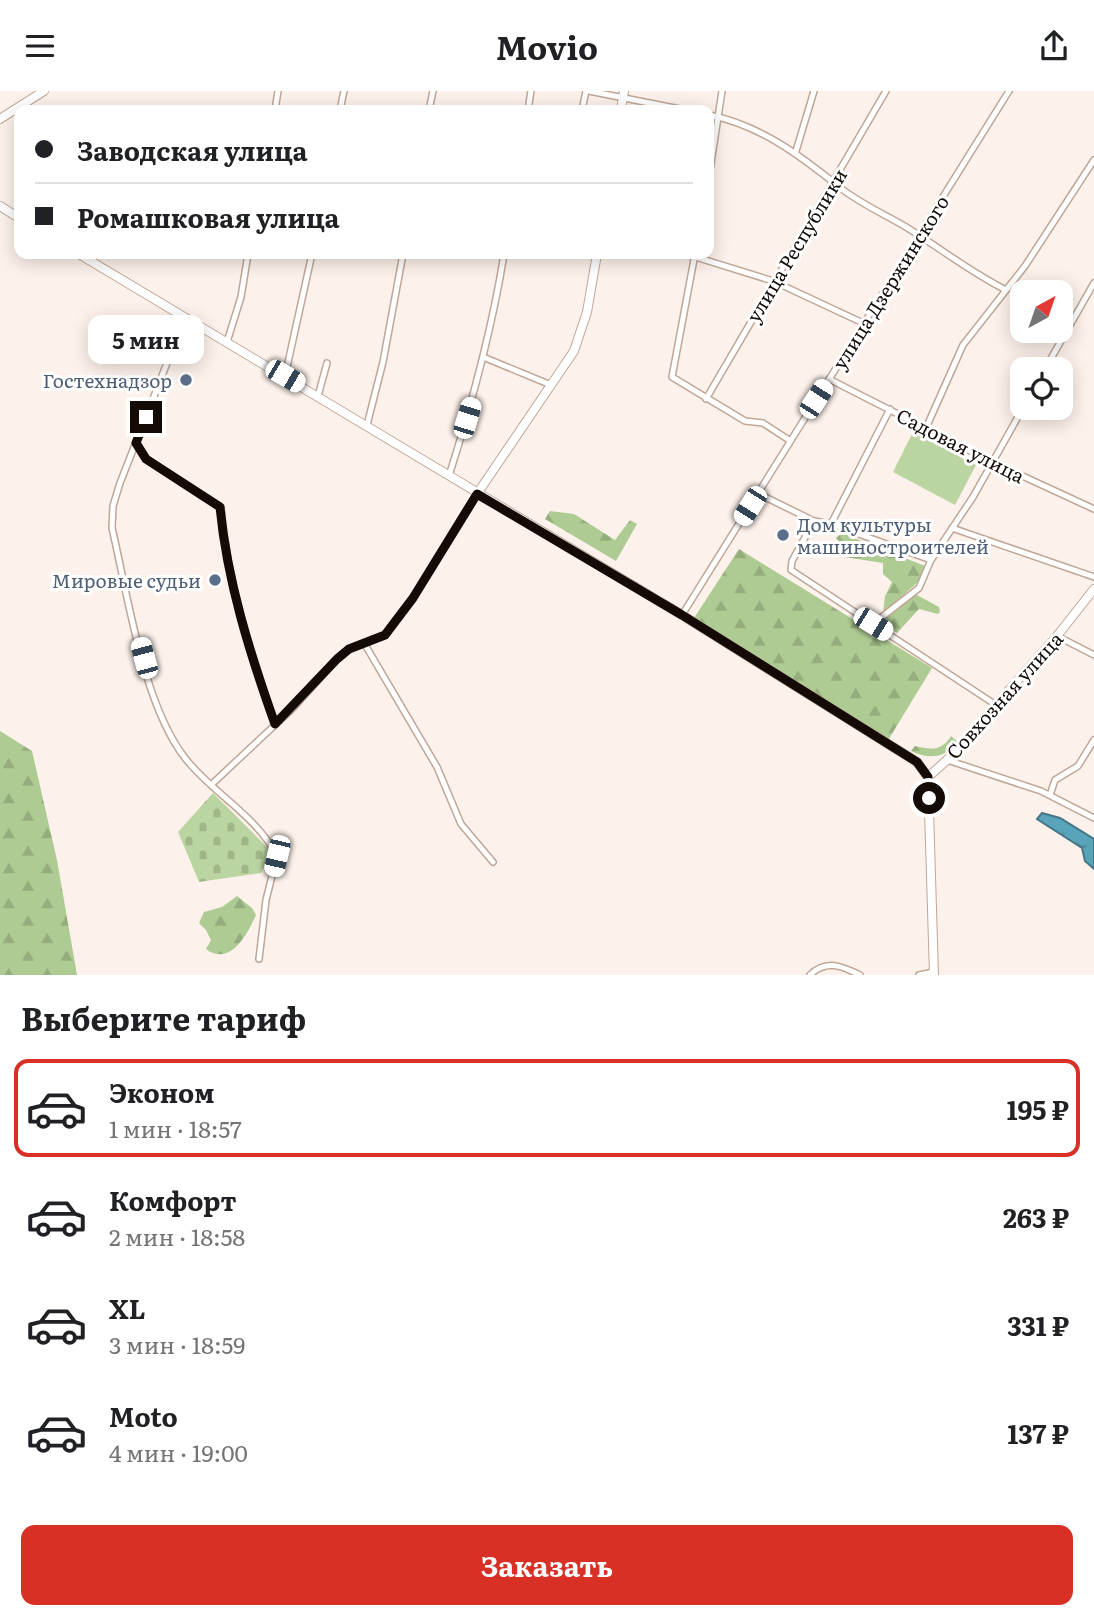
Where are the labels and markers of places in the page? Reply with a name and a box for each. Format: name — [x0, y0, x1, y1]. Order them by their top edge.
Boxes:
place label: Гостехнадзор — [43, 366, 172, 394]
marker: Гостехнадзор — [178, 372, 194, 388]
place label: Дом культуры машиностроителей — [797, 510, 989, 560]
marker: Дом культуры машиностроителей — [775, 527, 791, 543]
place label: Мировые судьи — [52, 566, 201, 594]
marker: Мировые судьи — [207, 572, 223, 588]

